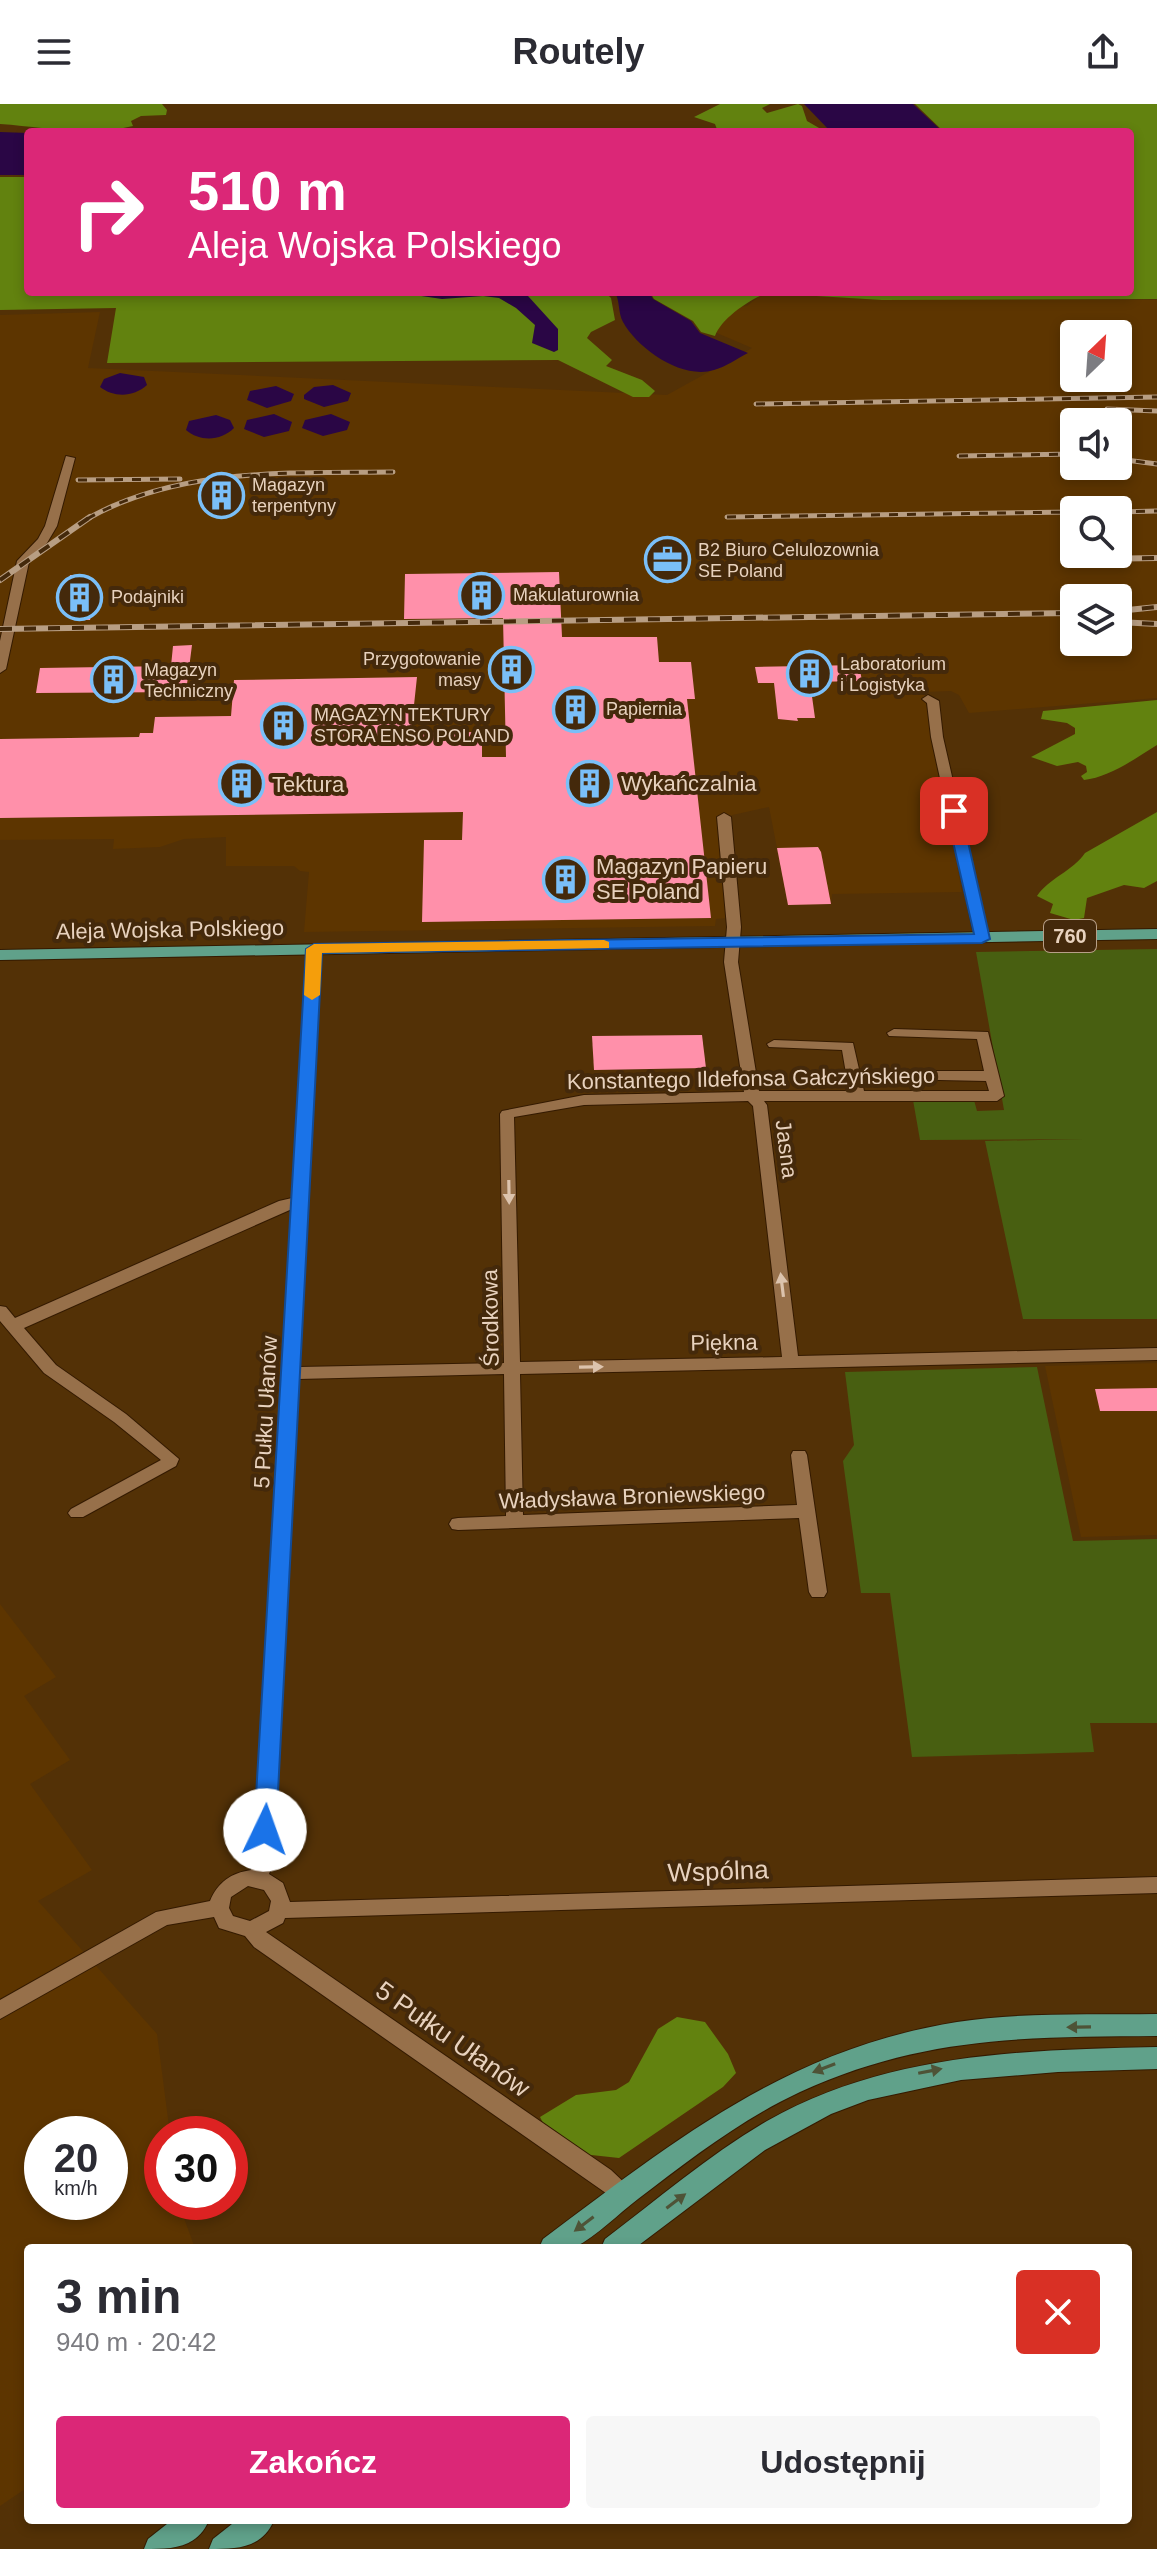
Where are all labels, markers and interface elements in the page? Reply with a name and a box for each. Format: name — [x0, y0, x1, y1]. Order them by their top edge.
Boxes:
icon: menu — [32, 30, 76, 74]
icon: share — [1081, 30, 1125, 74]
text: Routely — [512, 31, 645, 72]
text: 510 m — [188, 159, 347, 222]
icon: right — [56, 160, 160, 264]
text: Aleja Wojska Polskiego — [188, 225, 562, 266]
north arrow — [1060, 320, 1132, 392]
map controls — [1060, 320, 1132, 656]
button: sound — [1060, 408, 1132, 480]
building icon: Magazyn terpentyny — [197, 471, 245, 519]
place label: Magazyn terpentyny — [252, 475, 336, 516]
button: search — [1060, 496, 1132, 568]
office icon: B2 Biuro Celulozownia SE Poland — [643, 536, 691, 584]
place label: B2 Biuro Celulozownia SE Poland — [698, 540, 880, 581]
building icon: Makulaturownia — [458, 571, 506, 619]
building icon: Podajniki — [56, 573, 104, 621]
button: layers — [1060, 584, 1132, 656]
place label: Makulaturownia — [513, 585, 640, 605]
place label: Podajniki — [111, 587, 184, 607]
building icon: Przygotowanie masy — [488, 645, 536, 693]
place label: Przygotowanie masy — [363, 649, 481, 690]
building icon: Laboratorium i Logistyka — [785, 650, 833, 698]
place label: Laboratorium i Logistyka — [840, 654, 946, 695]
building icon: Magazyn Techniczny — [89, 656, 137, 704]
place label: Magazyn Techniczny — [144, 660, 233, 701]
building icon: Papiernia — [551, 685, 599, 733]
place label: Papiernia — [606, 699, 683, 719]
building icon: MAGAZYN TEKTURY STORA ENSO POLAND — [259, 701, 307, 749]
place label: MAGAZYN TEKTURY STORA ENSO POLAND — [314, 705, 510, 746]
building icon: Wykańczalnia — [566, 759, 614, 807]
building icon: Tektura — [217, 760, 265, 808]
place label: Wykańczalnia — [621, 771, 757, 796]
place label: Tektura — [272, 772, 345, 797]
pin — [920, 777, 988, 845]
icon: arrive — [932, 789, 976, 833]
place label: Magazyn Papieru SE Poland — [596, 854, 767, 904]
building icon: Magazyn Papieru SE Poland — [541, 855, 589, 903]
street label: Aleja Wojska Polskiego — [56, 915, 284, 944]
road number: 760 — [1044, 920, 1096, 952]
street label: Konstantego Ildefonsa Gałczyńskiego — [567, 1063, 935, 1094]
street label: Jasna — [771, 1118, 803, 1180]
one-way arrow — [503, 1180, 516, 1205]
street label: Środkowa — [477, 1268, 504, 1367]
one-way arrow — [775, 1272, 788, 1297]
street label: Piękna — [690, 1329, 759, 1356]
street label: 5 Pułku Ułanów — [249, 1335, 282, 1489]
one-way arrow — [579, 1360, 604, 1373]
street label: Władysława Broniewskiego — [498, 1479, 766, 1514]
position arrow — [223, 1788, 307, 1872]
street label: Wspólna — [667, 1854, 770, 1888]
street label: 5 Pułku Ułanów — [370, 1975, 536, 2103]
one-way arrow — [1066, 2020, 1091, 2033]
one-way arrow — [812, 2062, 836, 2075]
one-way arrow — [918, 2065, 943, 2077]
speed limit sign: 30 — [144, 2116, 248, 2220]
text: 20 — [54, 2136, 98, 2180]
text: km/h — [54, 2177, 98, 2199]
one-way arrow — [665, 2193, 687, 2209]
one-way arrow — [573, 2216, 594, 2232]
text: 3 min — [56, 2270, 181, 2323]
button: close — [1016, 2270, 1100, 2354]
text: 940 m · 20:42 — [56, 2327, 216, 2357]
button: Zakończ — [56, 2416, 570, 2508]
button: Udostępnij — [586, 2416, 1100, 2508]

